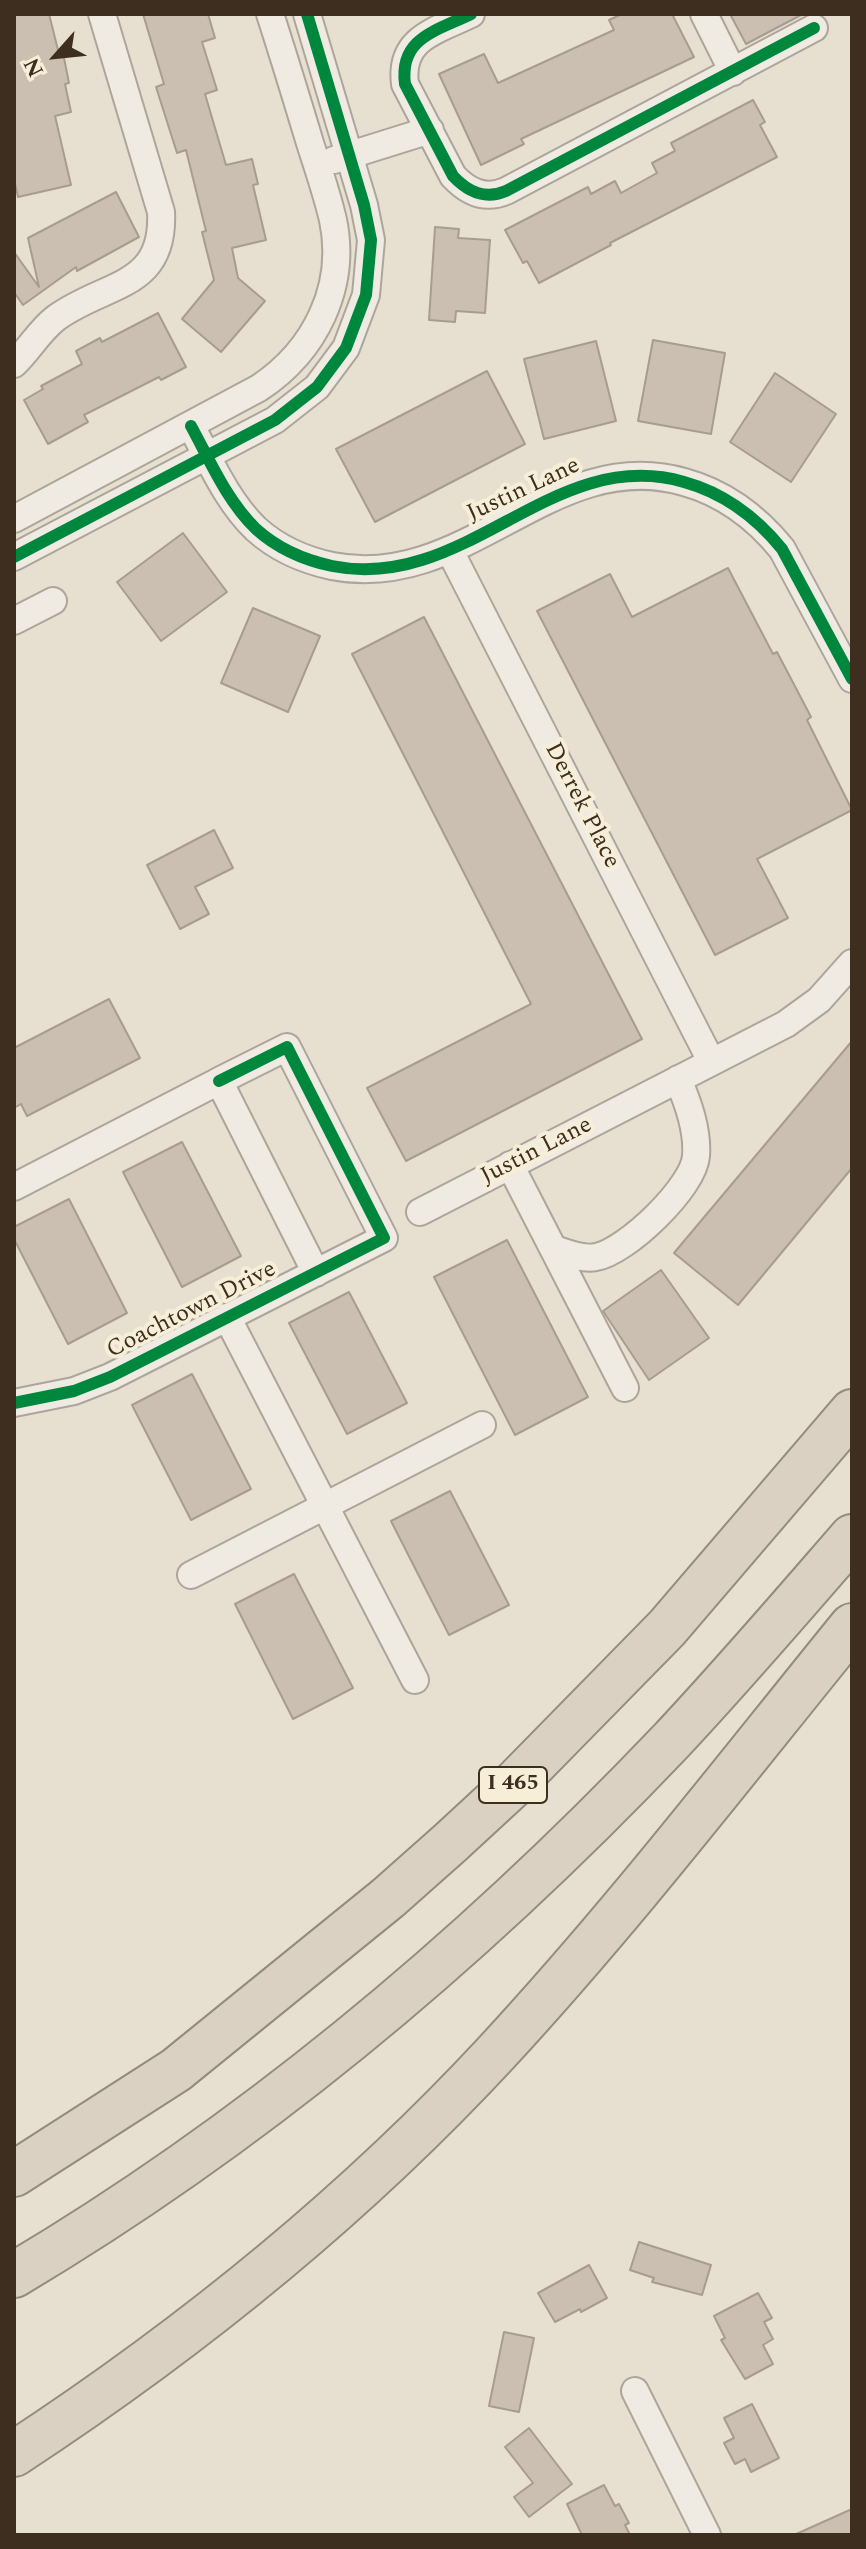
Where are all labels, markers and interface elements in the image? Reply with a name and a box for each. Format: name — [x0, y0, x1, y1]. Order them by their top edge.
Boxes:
north arrow — [16, 16, 96, 96]
text: N — [15, 52, 53, 83]
street label: Justin Lane — [463, 452, 585, 530]
street label: Derrek Place — [537, 738, 625, 874]
street label: Justin Lane — [476, 1112, 598, 1192]
street label: Coachtown Drive — [103, 1256, 281, 1366]
road number: I 465 — [479, 1767, 547, 1803]

